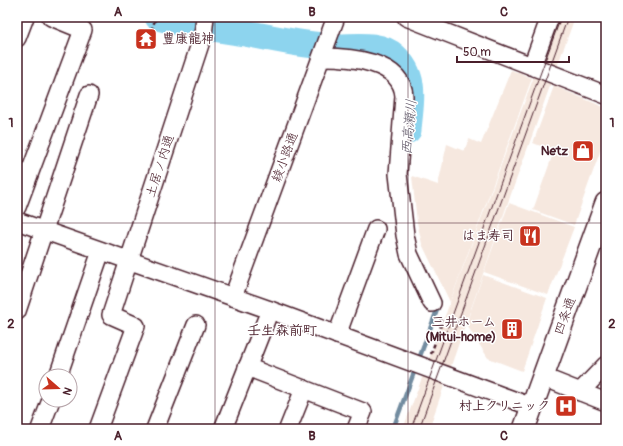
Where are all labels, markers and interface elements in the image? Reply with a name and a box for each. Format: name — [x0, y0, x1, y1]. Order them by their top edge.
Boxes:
text: A — [114, 4, 123, 20]
text: B — [308, 4, 316, 20]
text: C — [500, 4, 508, 20]
temple icon: 豊康龍神 — [133, 26, 159, 52]
place label: 豊康龍神 — [162, 31, 214, 47]
scale bar — [457, 38, 569, 64]
text: 50 m — [463, 45, 491, 60]
water label: 西高瀬川 — [398, 98, 420, 156]
text: 1 — [8, 115, 14, 131]
text: 1 — [609, 115, 615, 131]
street label: 綾小路通 — [269, 130, 301, 184]
street label: 土居ノ内通 — [142, 133, 178, 199]
shop icon: Netz — [570, 138, 596, 164]
place label: Netz — [541, 143, 568, 159]
restaurant icon: はま寿司 — [517, 223, 543, 249]
place label: はま寿司 — [462, 228, 514, 244]
street label: 四条通 — [551, 295, 579, 337]
place label: 三井ホーム (Mitui-home) — [425, 314, 496, 345]
text: 2 — [7, 316, 15, 332]
building icon: 三井ホーム (Mitui-home) — [499, 316, 525, 342]
text: 2 — [608, 316, 616, 332]
district label: 壬生森前町 — [247, 322, 317, 339]
north arrow — [38, 368, 78, 408]
text: N — [59, 386, 74, 397]
hospital icon: 村上クリニック — [553, 393, 579, 419]
place label: 村上クリニック — [459, 398, 550, 414]
text: A — [114, 428, 123, 444]
text: B — [308, 428, 316, 444]
text: C — [500, 428, 508, 444]

